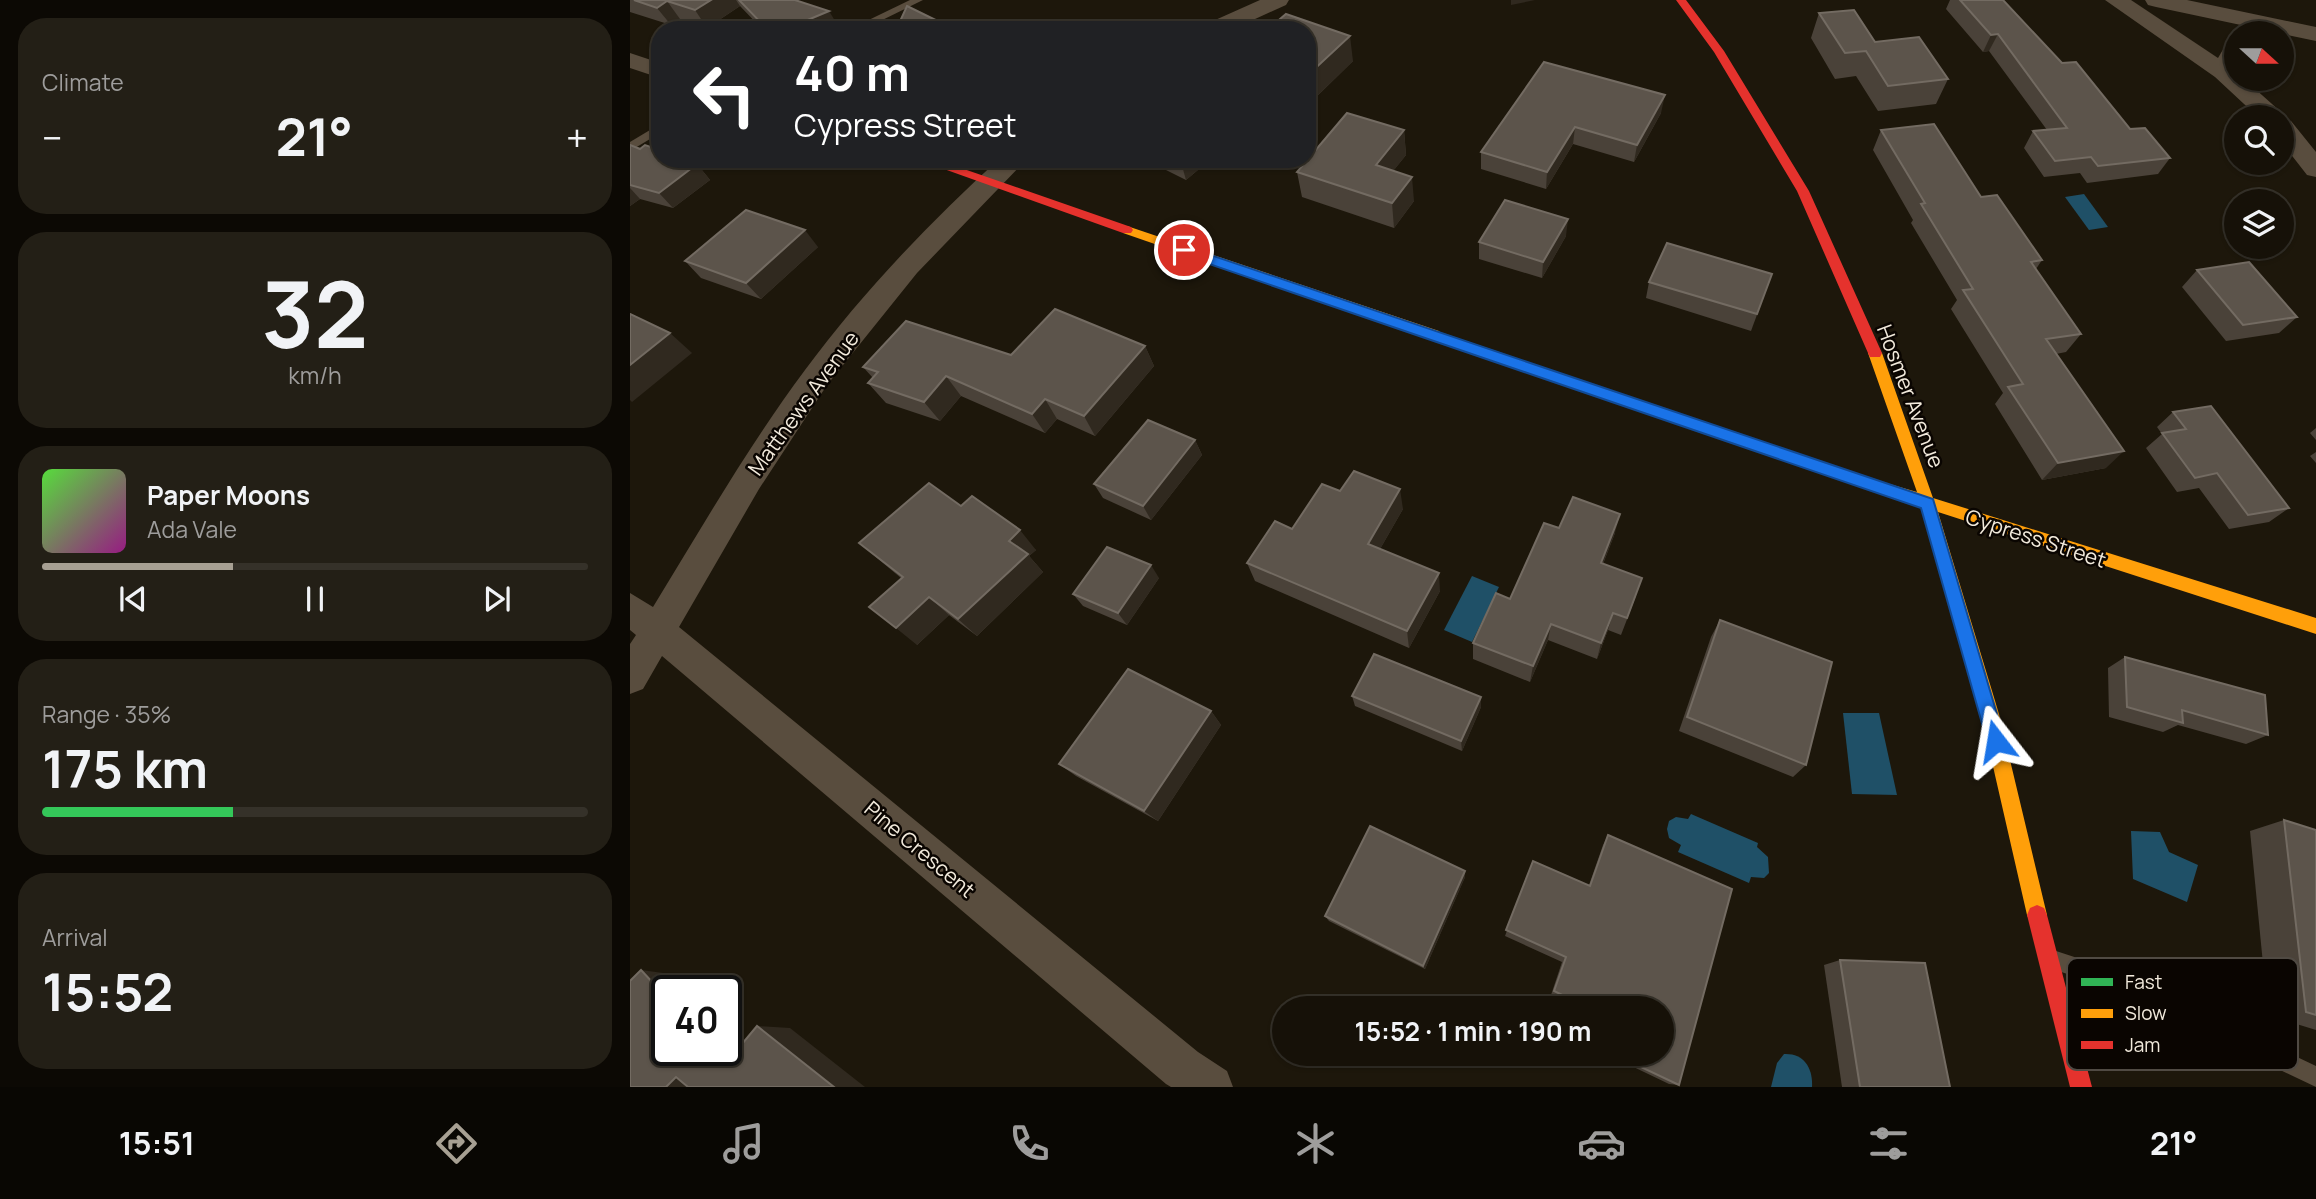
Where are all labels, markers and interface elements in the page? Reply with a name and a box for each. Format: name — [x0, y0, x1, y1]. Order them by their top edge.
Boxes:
north arrow — [2224, 21, 2294, 91]
map controls — [2224, 21, 2294, 259]
text: 40 m — [794, 39, 910, 106]
icon: left — [679, 49, 770, 140]
text: Climate — [42, 66, 124, 98]
text: 21° — [276, 101, 353, 172]
text: Cypress Street — [794, 103, 1017, 147]
button: search — [2224, 105, 2294, 175]
text: − — [42, 111, 63, 163]
text: + — [566, 111, 588, 163]
button: layers — [2224, 189, 2294, 259]
pin — [1154, 220, 1214, 280]
icon: arrive — [1165, 231, 1203, 269]
text: 32 — [261, 251, 369, 375]
street label: Hosmer Avenue — [1871, 320, 1951, 472]
street label: Matthews Avenue — [741, 325, 865, 481]
text: km/h — [288, 359, 342, 391]
text: Paper Moons — [147, 477, 310, 513]
street label: Cypress Street — [1962, 502, 2110, 574]
text: Ada Vale — [147, 513, 237, 545]
icon: previous — [114, 580, 152, 618]
icon: pause — [296, 580, 334, 618]
icon: next — [478, 580, 516, 618]
text: Range · 35% — [42, 698, 171, 730]
position arrow — [1959, 704, 2033, 778]
text: 175 km — [42, 733, 208, 804]
street label: Pine Crescent — [859, 794, 981, 904]
text: Arrival — [42, 921, 108, 953]
text: 15:52 — [42, 956, 173, 1027]
legend — [2067, 958, 2298, 1070]
text: Fast — [2125, 969, 2162, 995]
speed limit sign: 40 — [651, 975, 742, 1066]
text: Slow — [2125, 1000, 2167, 1026]
text: 15:52 · 1 min · 190 m — [1355, 1013, 1591, 1049]
text: Jam — [2125, 1032, 2160, 1058]
icon: directions — [432, 1119, 481, 1168]
icon: music — [719, 1119, 768, 1168]
icon: phone — [1005, 1119, 1054, 1168]
icon: climate — [1291, 1119, 1340, 1168]
icon: car — [1577, 1119, 1626, 1168]
icon: filters — [1864, 1119, 1913, 1168]
text: 15:51 — [119, 1121, 195, 1165]
text: 21° — [2150, 1121, 2197, 1165]

